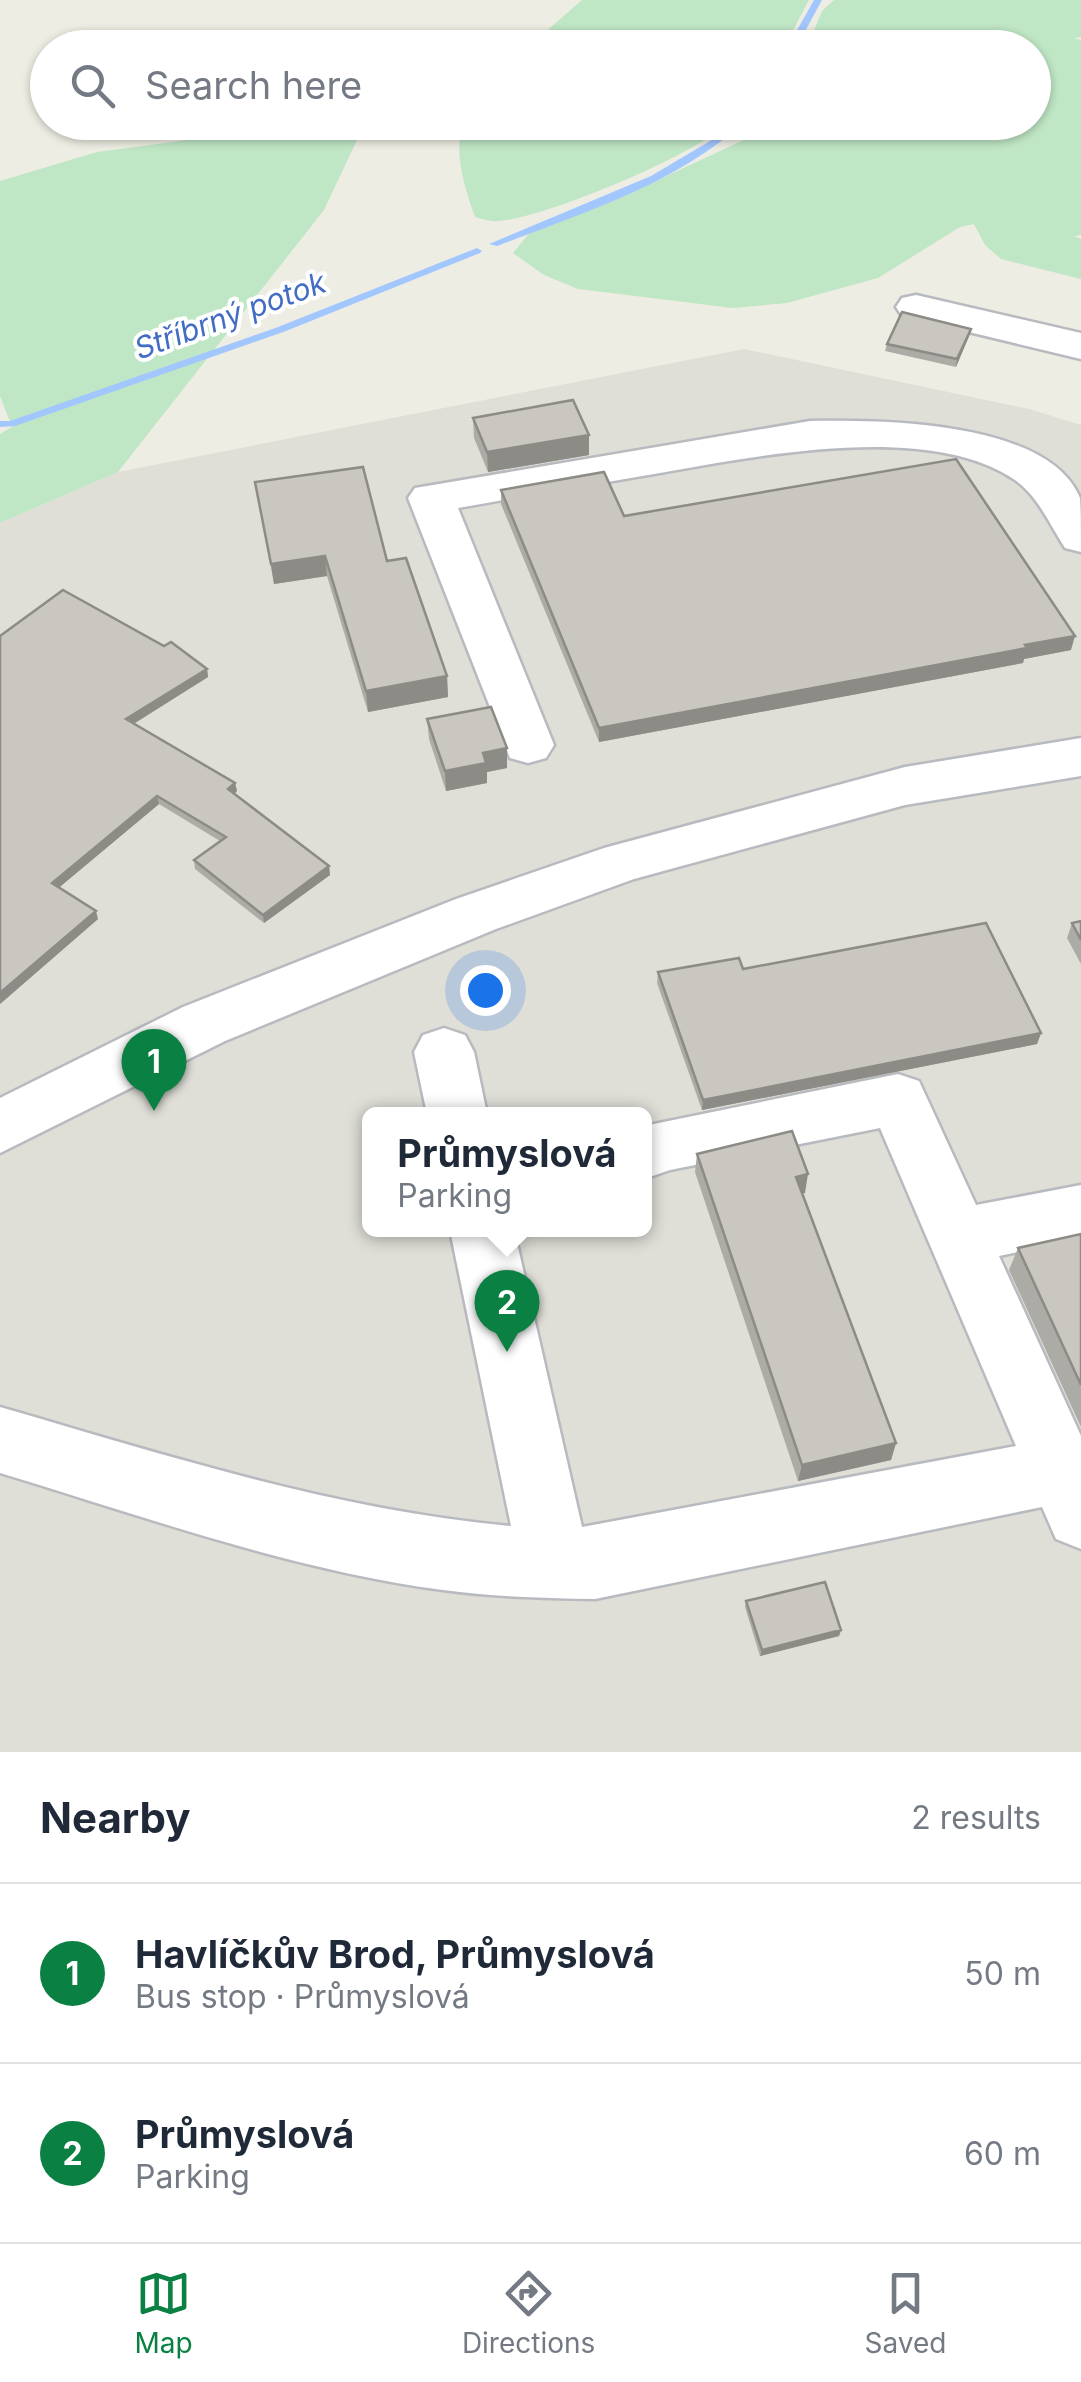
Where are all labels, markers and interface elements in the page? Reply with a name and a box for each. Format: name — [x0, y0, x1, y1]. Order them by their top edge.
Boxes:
search box — [30, 30, 1051, 140]
icon: search — [65, 58, 120, 113]
text: Search here — [145, 62, 362, 108]
water label: Stříbrný potok — [129, 263, 331, 366]
your location — [460, 965, 511, 1016]
pin: 1 — [122, 1028, 186, 1111]
popup — [362, 1107, 652, 1237]
text: Průmyslová — [397, 1130, 617, 1176]
text: Parking — [397, 1176, 512, 1215]
pin: 2 — [474, 1270, 540, 1352]
text: Nearby — [40, 1792, 191, 1843]
text: 2 results — [911, 1798, 1041, 1837]
text: Havlíčkův Brod, Průmyslová — [135, 1931, 655, 1977]
text: 1 — [66, 1954, 79, 1993]
text: 50 m — [964, 1954, 1041, 1993]
text: Bus stop · Průmyslová — [135, 1977, 470, 2016]
text: Průmyslová — [135, 2111, 354, 2157]
text: 2 — [62, 2134, 83, 2173]
text: 60 m — [964, 2134, 1041, 2173]
text: Parking — [135, 2157, 250, 2196]
tab: Map — [135, 2266, 193, 2360]
tab: Directions — [462, 2266, 595, 2360]
tab: Saved — [864, 2266, 946, 2360]

